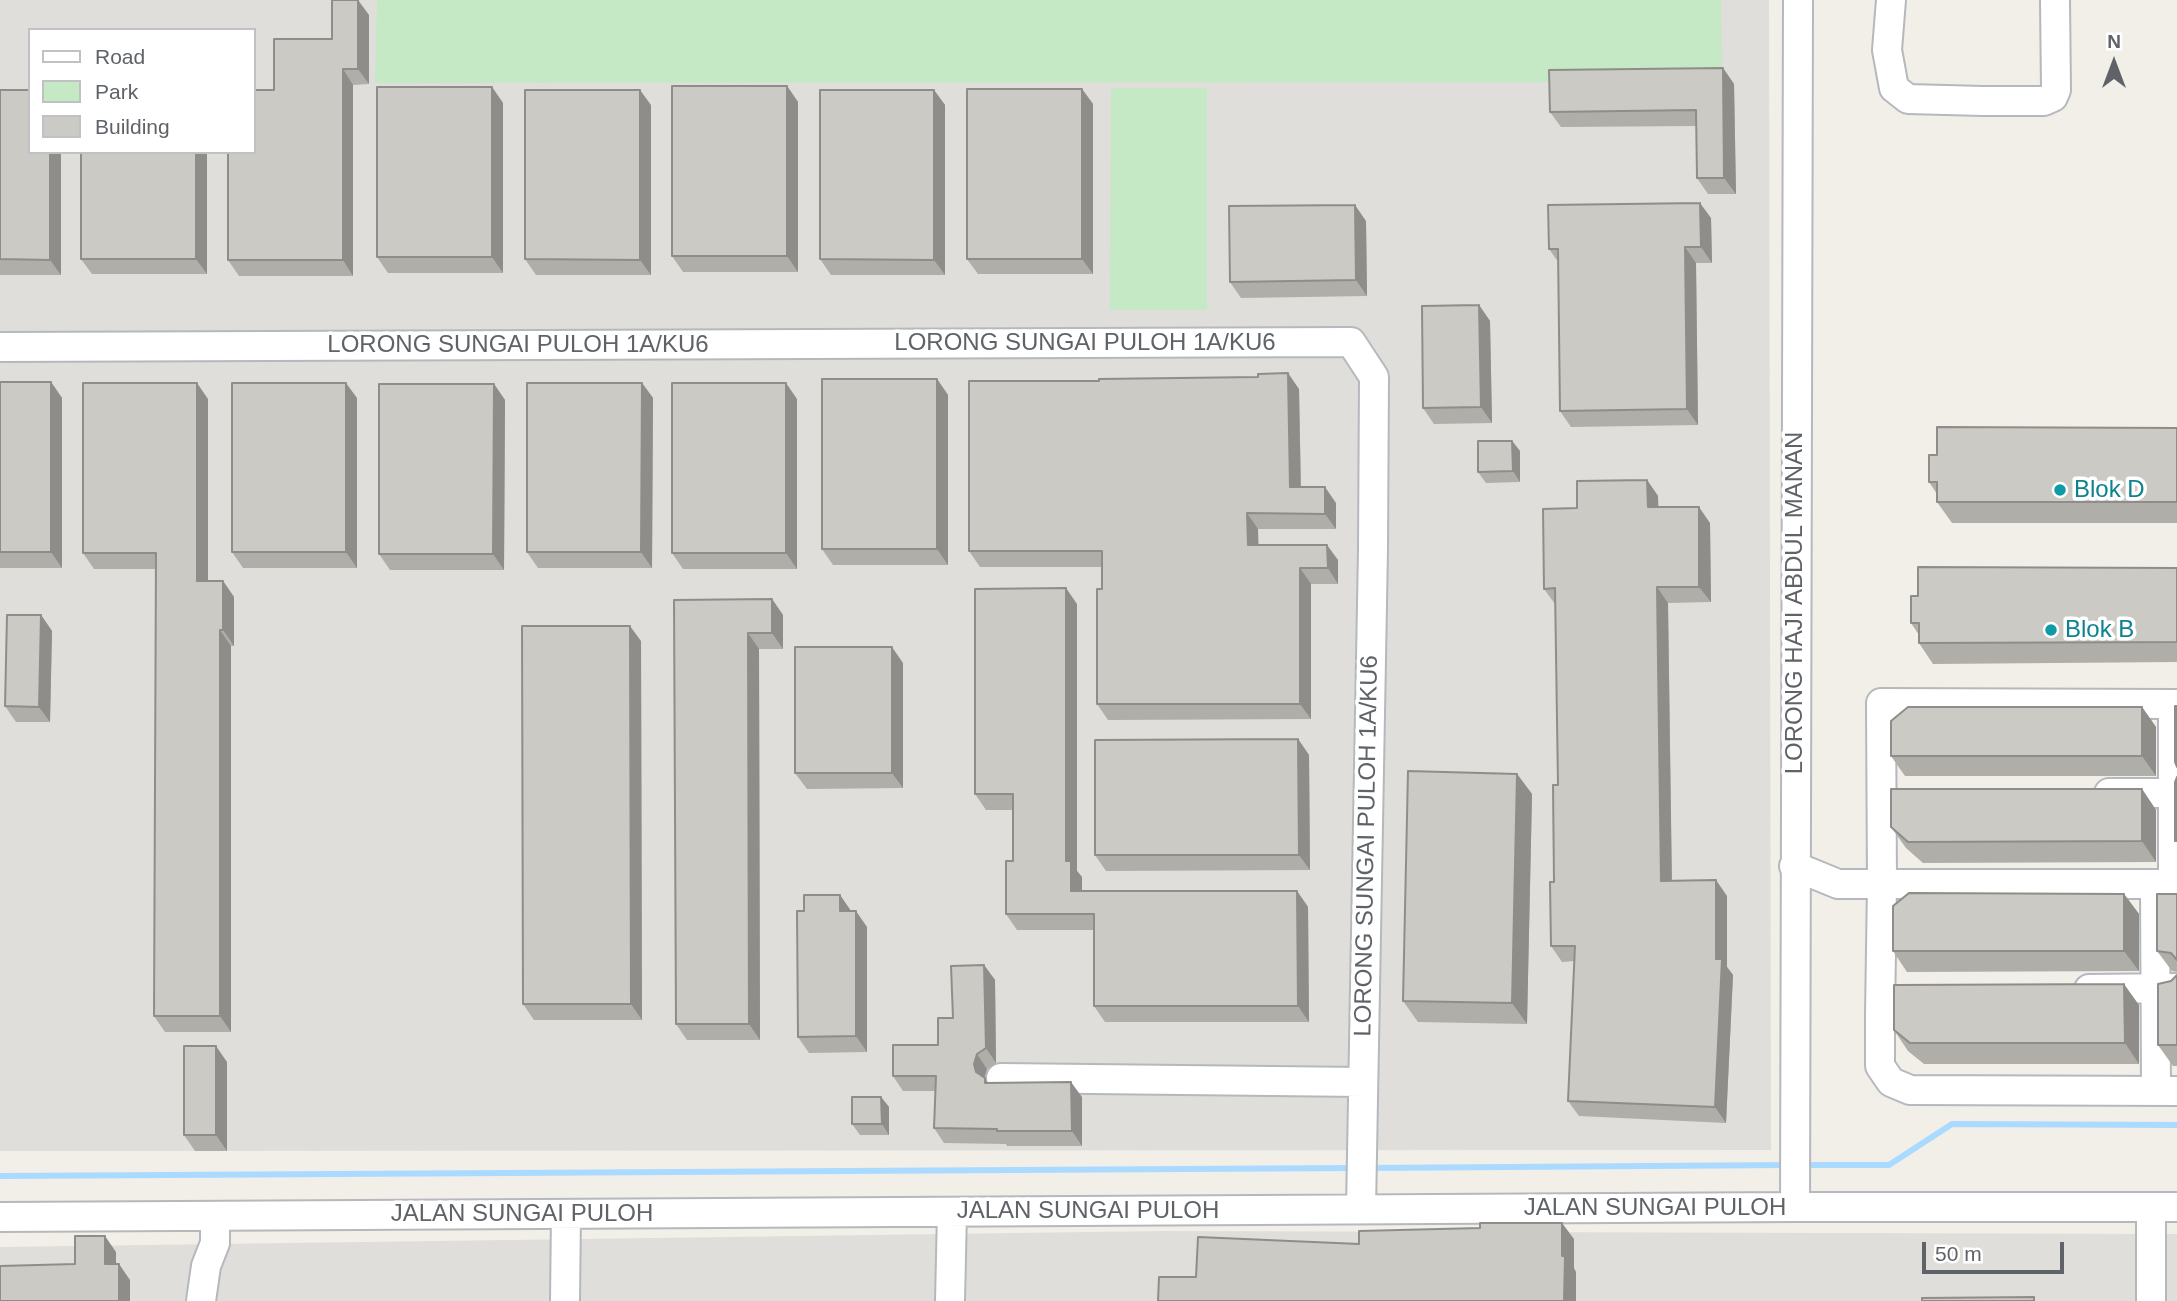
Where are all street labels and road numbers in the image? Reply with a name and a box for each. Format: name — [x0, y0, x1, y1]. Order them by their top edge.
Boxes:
street label: LORONG SUNGAI PULOH 1A/KU6 — [894, 329, 1276, 357]
street label: LORONG SUNGAI PULOH 1A/KU6 — [327, 331, 709, 359]
street label: LORONG HAJI ABDUL MANAN — [1781, 432, 1809, 774]
street label: LORONG SUNGAI PULOH 1A/KU6 — [1349, 655, 1385, 1037]
street label: JALAN SUNGAI PULOH — [1524, 1194, 1786, 1222]
street label: JALAN SUNGAI PULOH — [957, 1197, 1219, 1225]
street label: JALAN SUNGAI PULOH — [391, 1200, 653, 1228]

